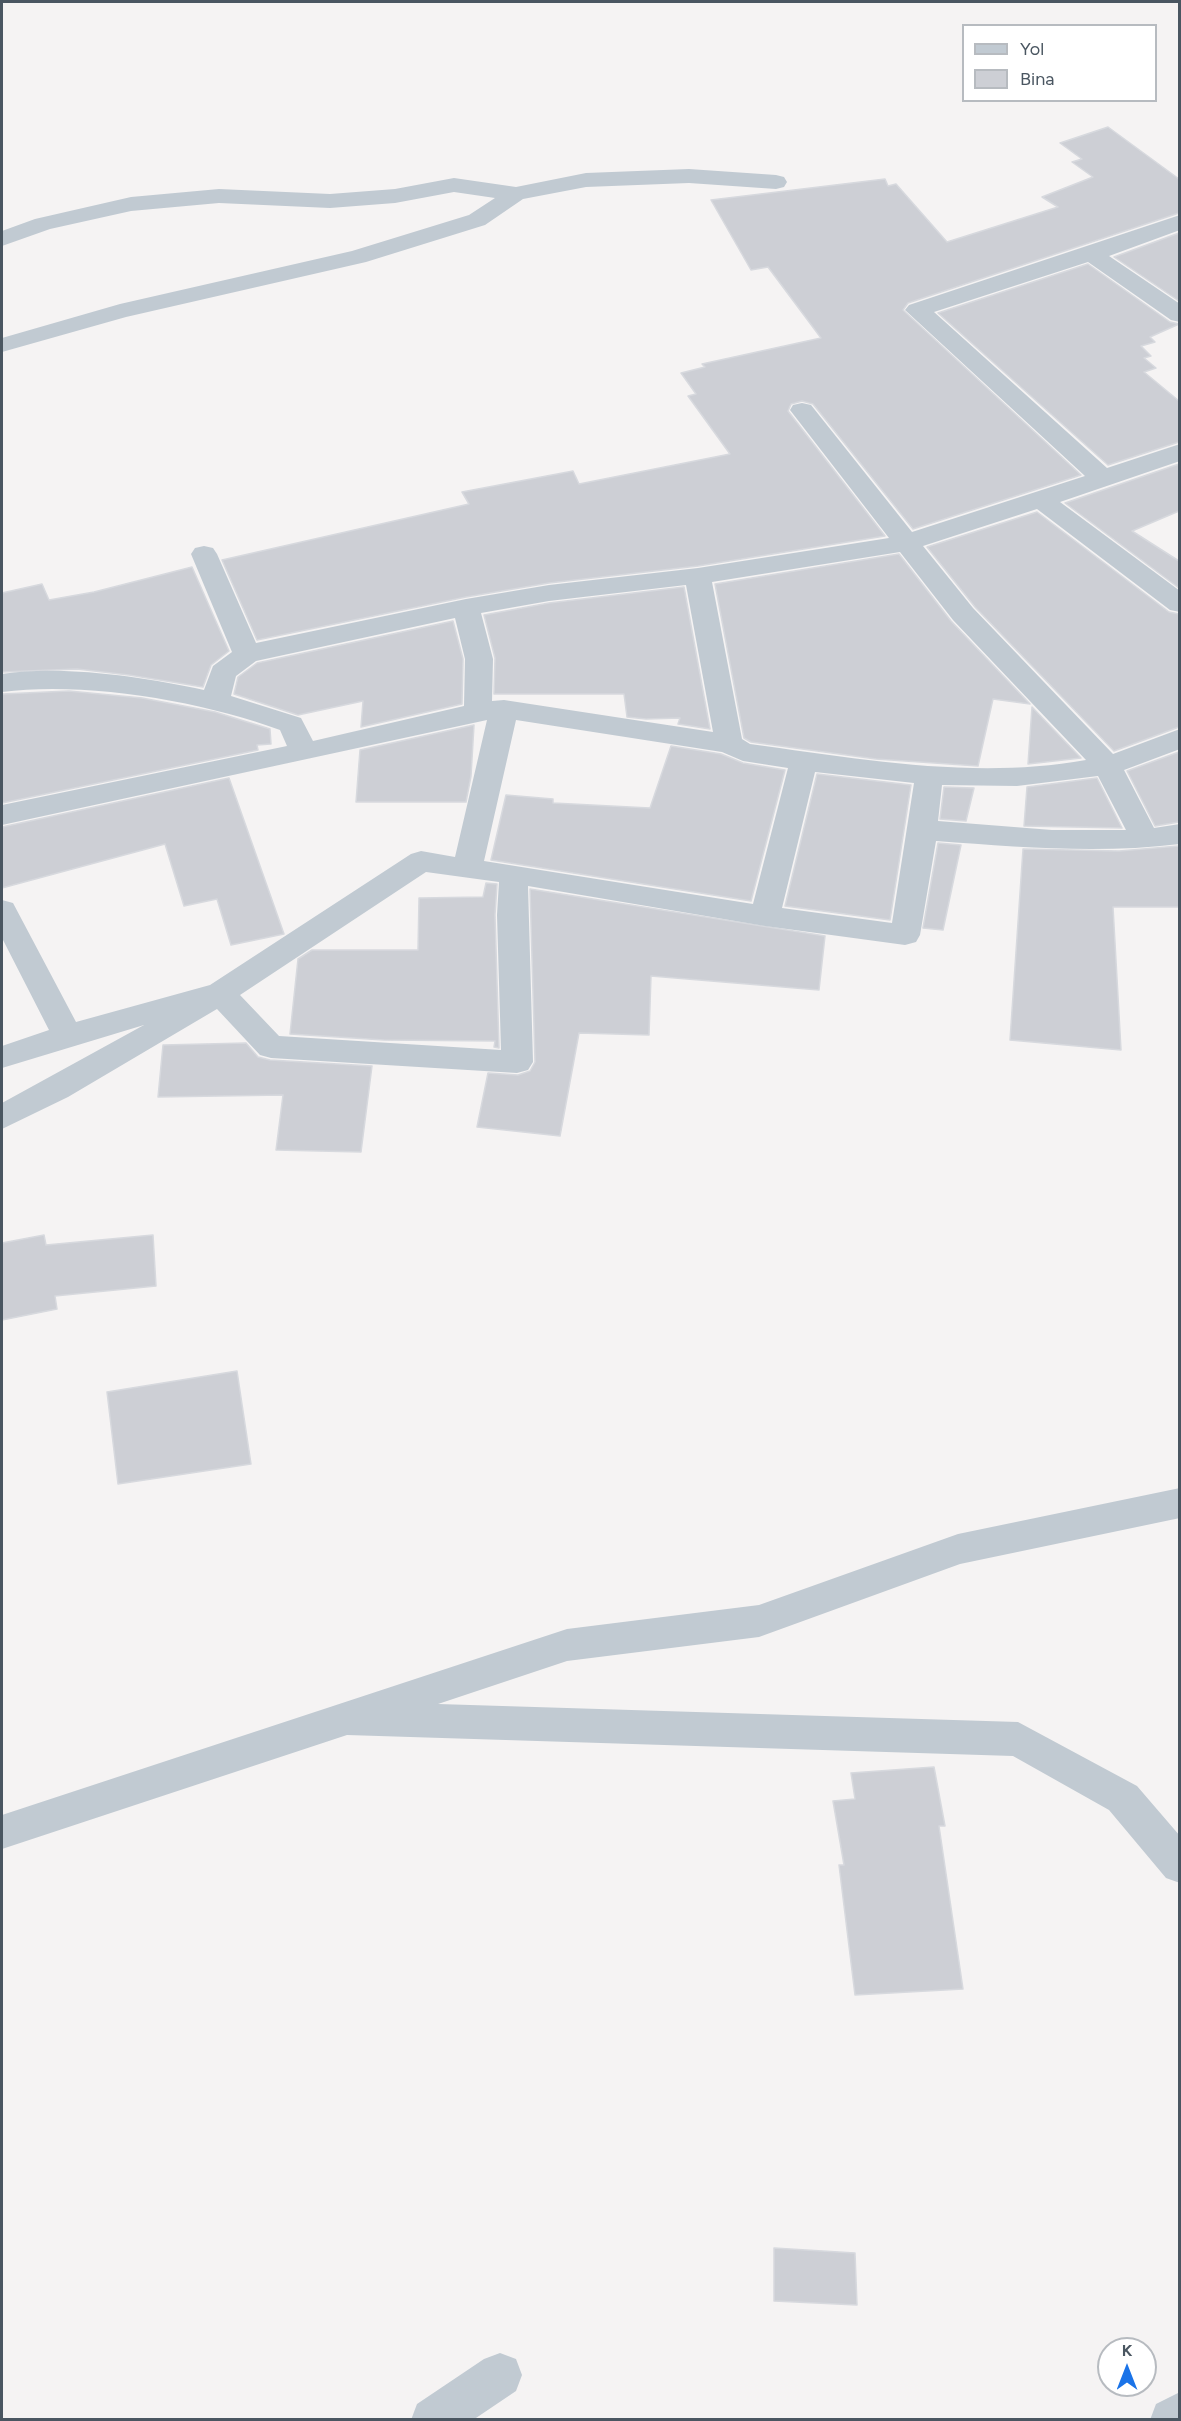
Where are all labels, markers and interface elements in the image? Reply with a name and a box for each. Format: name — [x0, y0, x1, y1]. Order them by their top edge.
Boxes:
legend — [962, 24, 1157, 102]
text: Yol — [1020, 38, 1044, 60]
text: Bina — [1020, 68, 1054, 90]
north arrow — [1097, 2337, 1157, 2397]
text: K — [1122, 2341, 1132, 2360]

